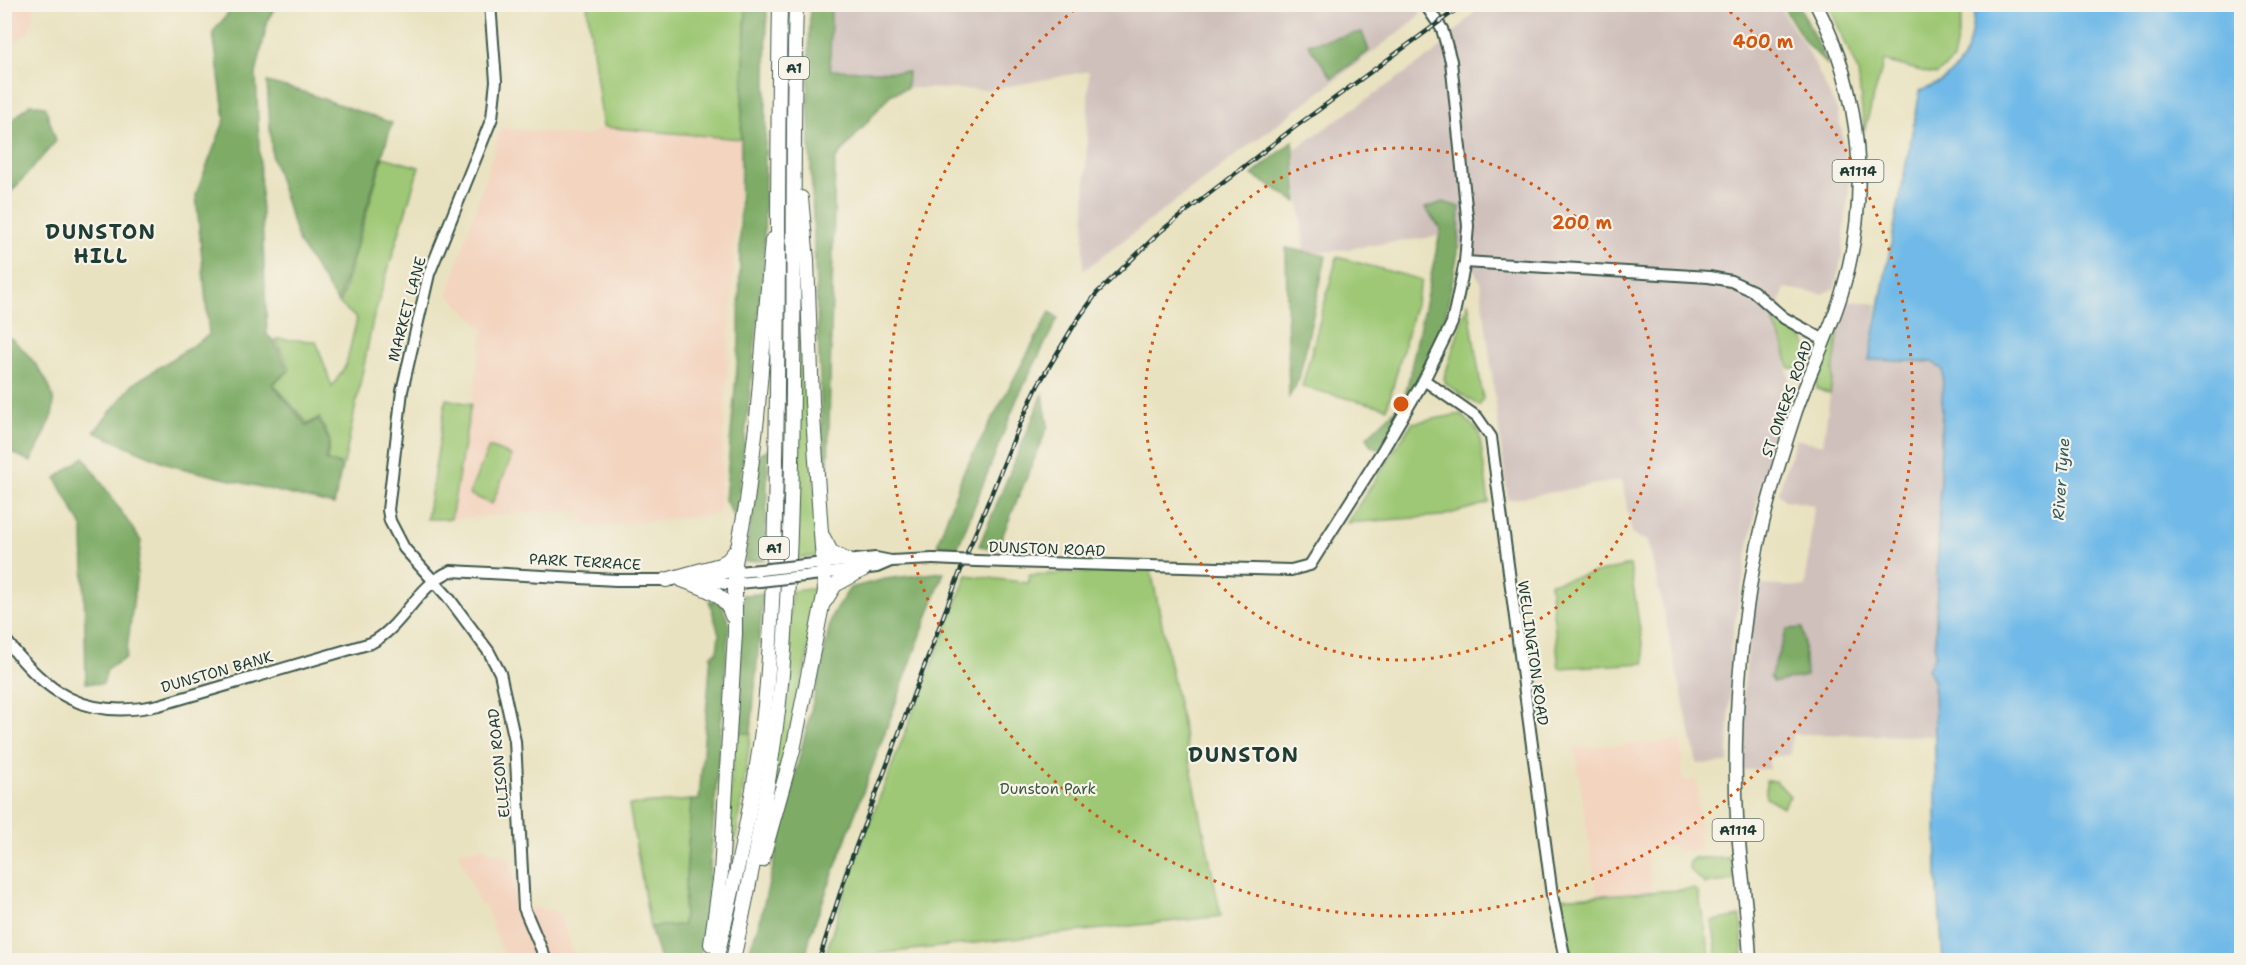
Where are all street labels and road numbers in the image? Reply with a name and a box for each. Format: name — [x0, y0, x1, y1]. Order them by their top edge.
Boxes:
road number: A1 — [779, 57, 809, 79]
road number: A1114 — [1832, 160, 1884, 182]
street label: MARKET LANE — [383, 254, 431, 364]
street label: ST OMERS ROAD — [1757, 338, 1817, 460]
road number: A1 — [759, 537, 789, 559]
street label: DUNSTON ROAD — [988, 537, 1106, 561]
street label: PARK TERRACE — [528, 549, 642, 575]
street label: WELLINGTON ROAD — [1513, 579, 1553, 727]
street label: DUNSTON BANK — [159, 646, 276, 698]
street label: ELLISON ROAD — [483, 707, 515, 819]
road number: A1114 — [1712, 819, 1764, 841]

